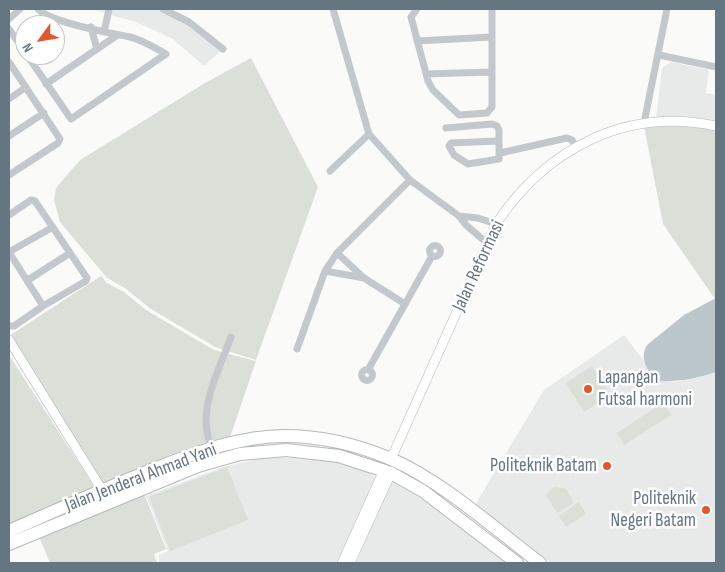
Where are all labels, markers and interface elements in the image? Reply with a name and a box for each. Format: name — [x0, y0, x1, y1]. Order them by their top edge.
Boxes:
north arrow — [15, 15, 65, 65]
text: N — [19, 40, 37, 55]
street label: Jalan Reformasi — [448, 217, 510, 315]
place label: Lapangan Futsal harmoni — [598, 367, 692, 411]
marker: Lapangan Futsal harmoni — [582, 383, 594, 395]
street label: Jalan Jenderal Ahmad Yani — [62, 439, 220, 517]
place label: Politeknik Batam — [490, 455, 597, 477]
marker: Politeknik Batam — [601, 460, 613, 472]
place label: Politeknik Negeri Batam — [610, 488, 696, 532]
marker: Politeknik Negeri Batam — [700, 504, 712, 516]

